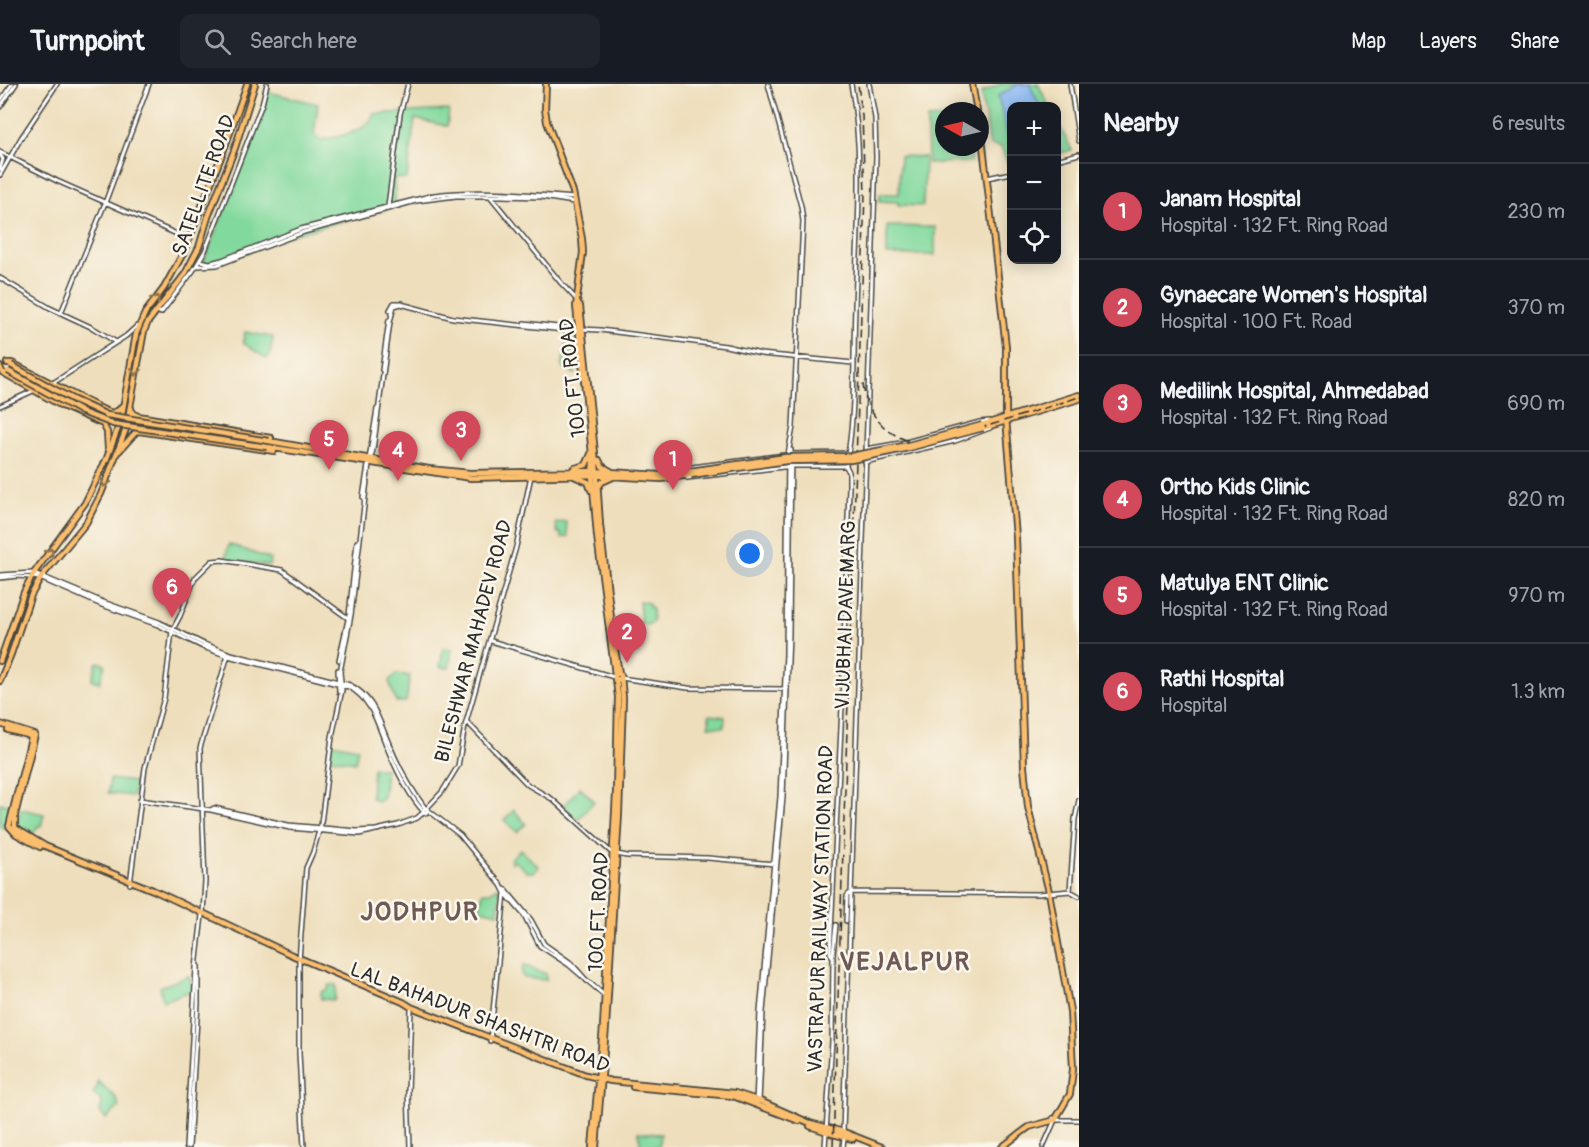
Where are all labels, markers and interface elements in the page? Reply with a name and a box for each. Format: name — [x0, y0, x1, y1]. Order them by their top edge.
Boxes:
search box — [180, 14, 600, 68]
text: Turnpoint — [30, 24, 144, 59]
icon: search — [201, 25, 234, 58]
text: Search here — [249, 27, 357, 55]
text: Map — [1351, 28, 1386, 55]
text: Layers — [1419, 28, 1477, 55]
text: Share — [1510, 28, 1559, 55]
north arrow — [935, 102, 989, 156]
map controls — [1007, 102, 1061, 264]
button: + — [1007, 102, 1061, 156]
text: Nearby — [1103, 107, 1179, 139]
street label: SATELLITE ROAD — [166, 111, 241, 259]
text: 6 results — [1492, 111, 1565, 136]
button: − — [1007, 156, 1061, 210]
text: Janam Hospital — [1160, 185, 1301, 213]
text: 1 — [1119, 199, 1126, 224]
text: 230 m — [1508, 199, 1565, 224]
button: locate — [1007, 210, 1061, 264]
text: Hospital · 132 Ft. Ring Road — [1160, 213, 1388, 238]
text: Gynaecare Women's Hospital — [1160, 281, 1427, 309]
one-way arrow — [149, 295, 160, 306]
text: 2 — [1117, 295, 1128, 320]
text: 370 m — [1508, 295, 1565, 320]
text: Hospital · 100 Ft. Road — [1160, 309, 1352, 334]
street label: 100 FT. ROAD — [554, 317, 591, 439]
one-way arrow — [131, 367, 143, 376]
text: Medilink Hospital, Ahmedabad — [1160, 377, 1429, 405]
text: 3 — [1117, 391, 1128, 416]
text: 690 m — [1507, 391, 1565, 416]
text: Hospital · 132 Ft. Ring Road — [1160, 405, 1388, 430]
pin: 3 — [442, 412, 480, 461]
pin: 5 — [310, 420, 348, 470]
pin: 4 — [378, 432, 418, 481]
pin: 1 — [654, 440, 692, 490]
text: Ortho Kids Clinic — [1160, 473, 1310, 501]
one-way arrow — [100, 477, 112, 488]
text: 4 — [1117, 487, 1128, 512]
text: 820 m — [1508, 487, 1565, 512]
text: Hospital · 132 Ft. Ring Road — [1160, 501, 1388, 526]
street label: BILESHWAR MAHADEV ROAD — [429, 517, 518, 765]
street label: VIJUBHAI DAVE MARG — [830, 520, 861, 710]
your location — [735, 539, 764, 568]
one-way arrow — [43, 547, 54, 558]
pin: 6 — [152, 568, 192, 618]
text: Matulya ENT Clinic — [1160, 569, 1329, 597]
text: 5 — [1117, 583, 1128, 608]
text: 970 m — [1508, 583, 1565, 608]
text: Hospital · 132 Ft. Ring Road — [1160, 597, 1388, 622]
pin: 2 — [608, 614, 646, 663]
text: Rathi Hospital — [1160, 665, 1285, 693]
text: 6 — [1117, 679, 1128, 704]
text: 1.3 km — [1511, 679, 1565, 704]
text: Hospital — [1160, 693, 1227, 718]
street label: VASTRAPUR RAILWAY STATION ROAD — [802, 745, 839, 1073]
street label: 100 FT. ROAD — [583, 852, 614, 972]
district label: JODHPUR — [361, 896, 479, 928]
district label: VEJALPUR — [839, 946, 971, 978]
street label: LAL BAHADUR SHASHTRI ROAD — [347, 956, 613, 1079]

